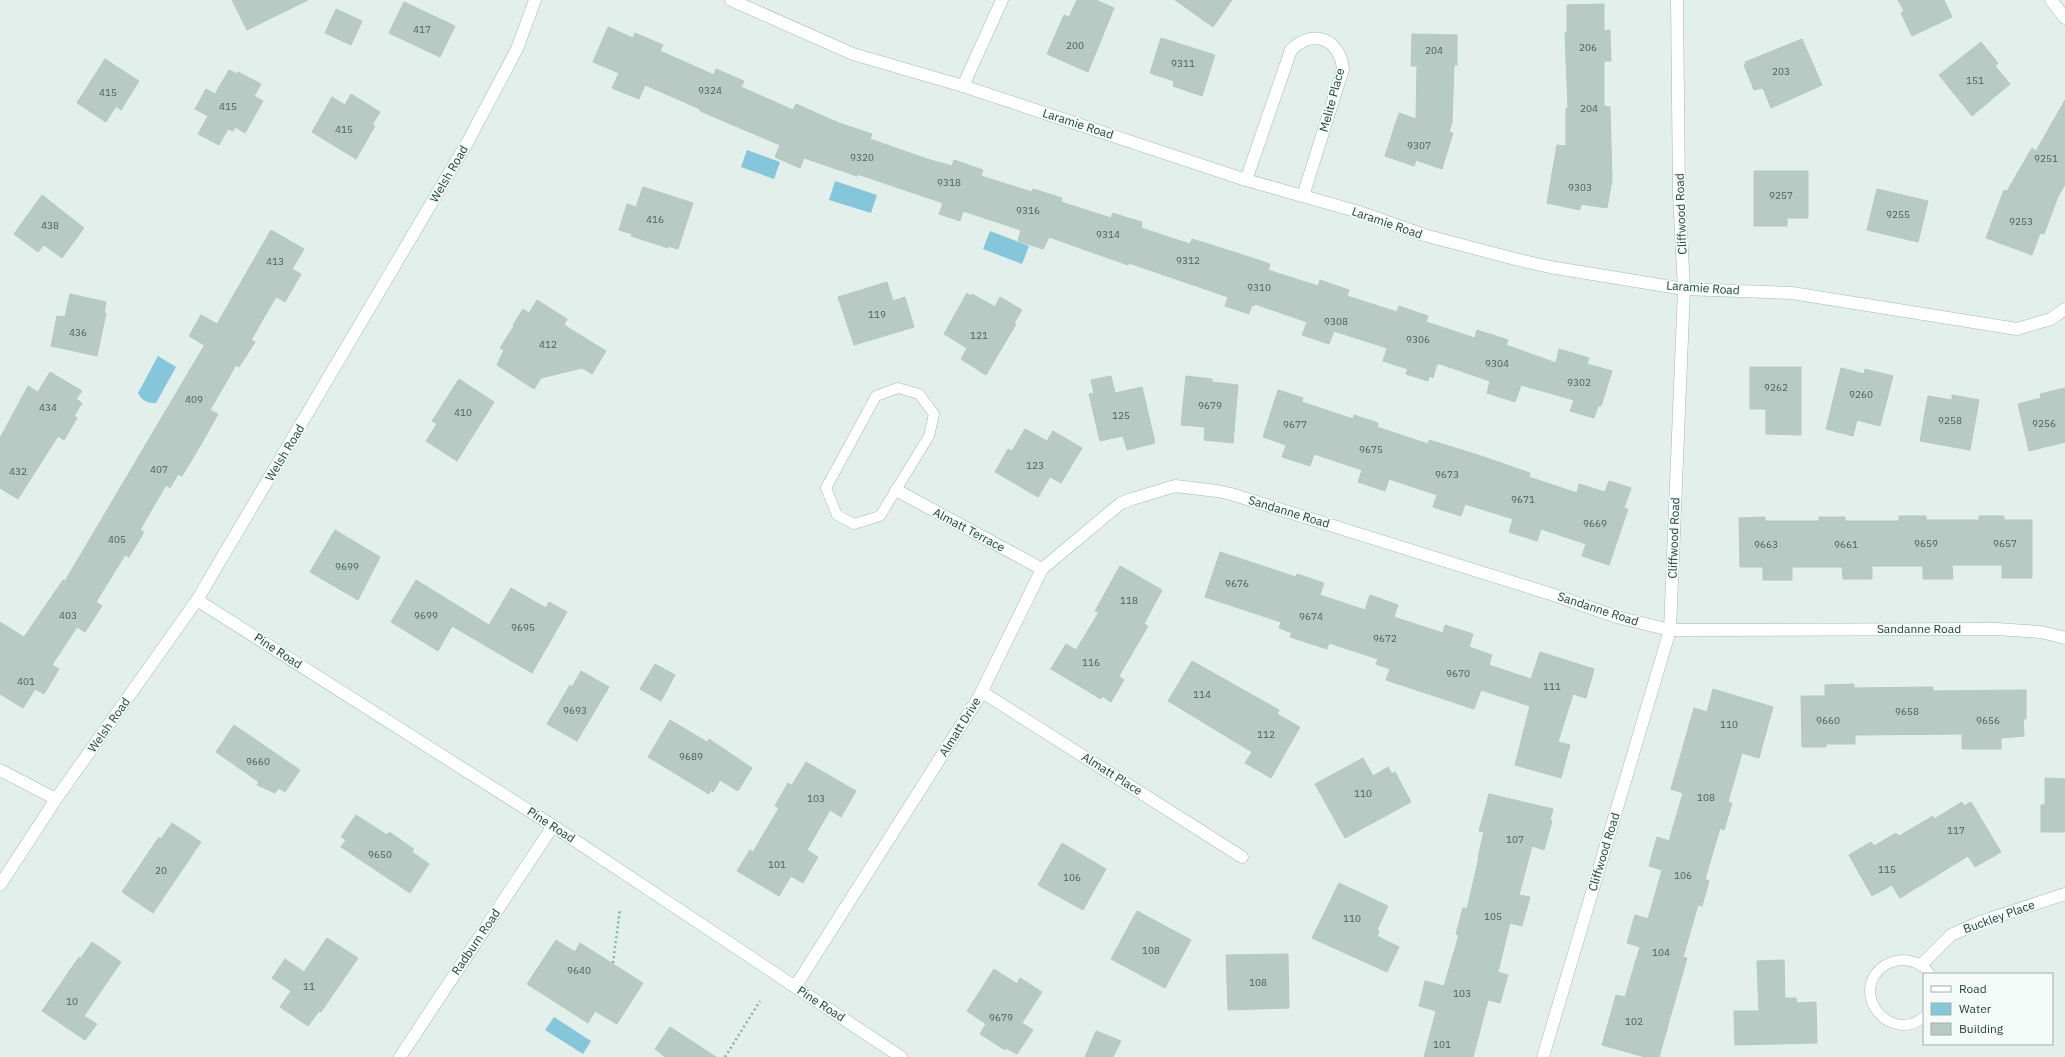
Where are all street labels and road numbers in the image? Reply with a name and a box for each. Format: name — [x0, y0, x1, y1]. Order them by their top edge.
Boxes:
street label: Melite Place — [1316, 66, 1347, 134]
street label: Laramie Road — [1041, 105, 1116, 142]
street label: Welsh Road — [426, 143, 471, 205]
street label: Cliffwood Road — [1672, 173, 1689, 255]
street label: Laramie Road — [1350, 203, 1424, 242]
street label: Laramie Road — [1666, 277, 1740, 298]
street label: Welsh Road — [262, 422, 307, 484]
street label: Sandanne Road — [1247, 492, 1332, 531]
street label: Cliffwood Road — [1665, 497, 1682, 579]
street label: Almatt Terrace — [931, 504, 1008, 555]
street label: Sandanne Road — [1556, 588, 1641, 629]
street label: Sandanne Road — [1877, 621, 1961, 636]
street label: Pine Road — [251, 630, 305, 672]
street label: Welsh Road — [84, 694, 133, 755]
street label: Almatt Drive — [936, 694, 984, 759]
street label: Almatt Place — [1079, 749, 1146, 798]
street label: Pine Road — [524, 804, 578, 846]
street label: Cliffwood Road — [1584, 811, 1623, 893]
street label: Buckley Place — [1961, 896, 2037, 936]
street label: Radburn Road — [448, 906, 503, 978]
street label: Pine Road — [794, 983, 848, 1025]

